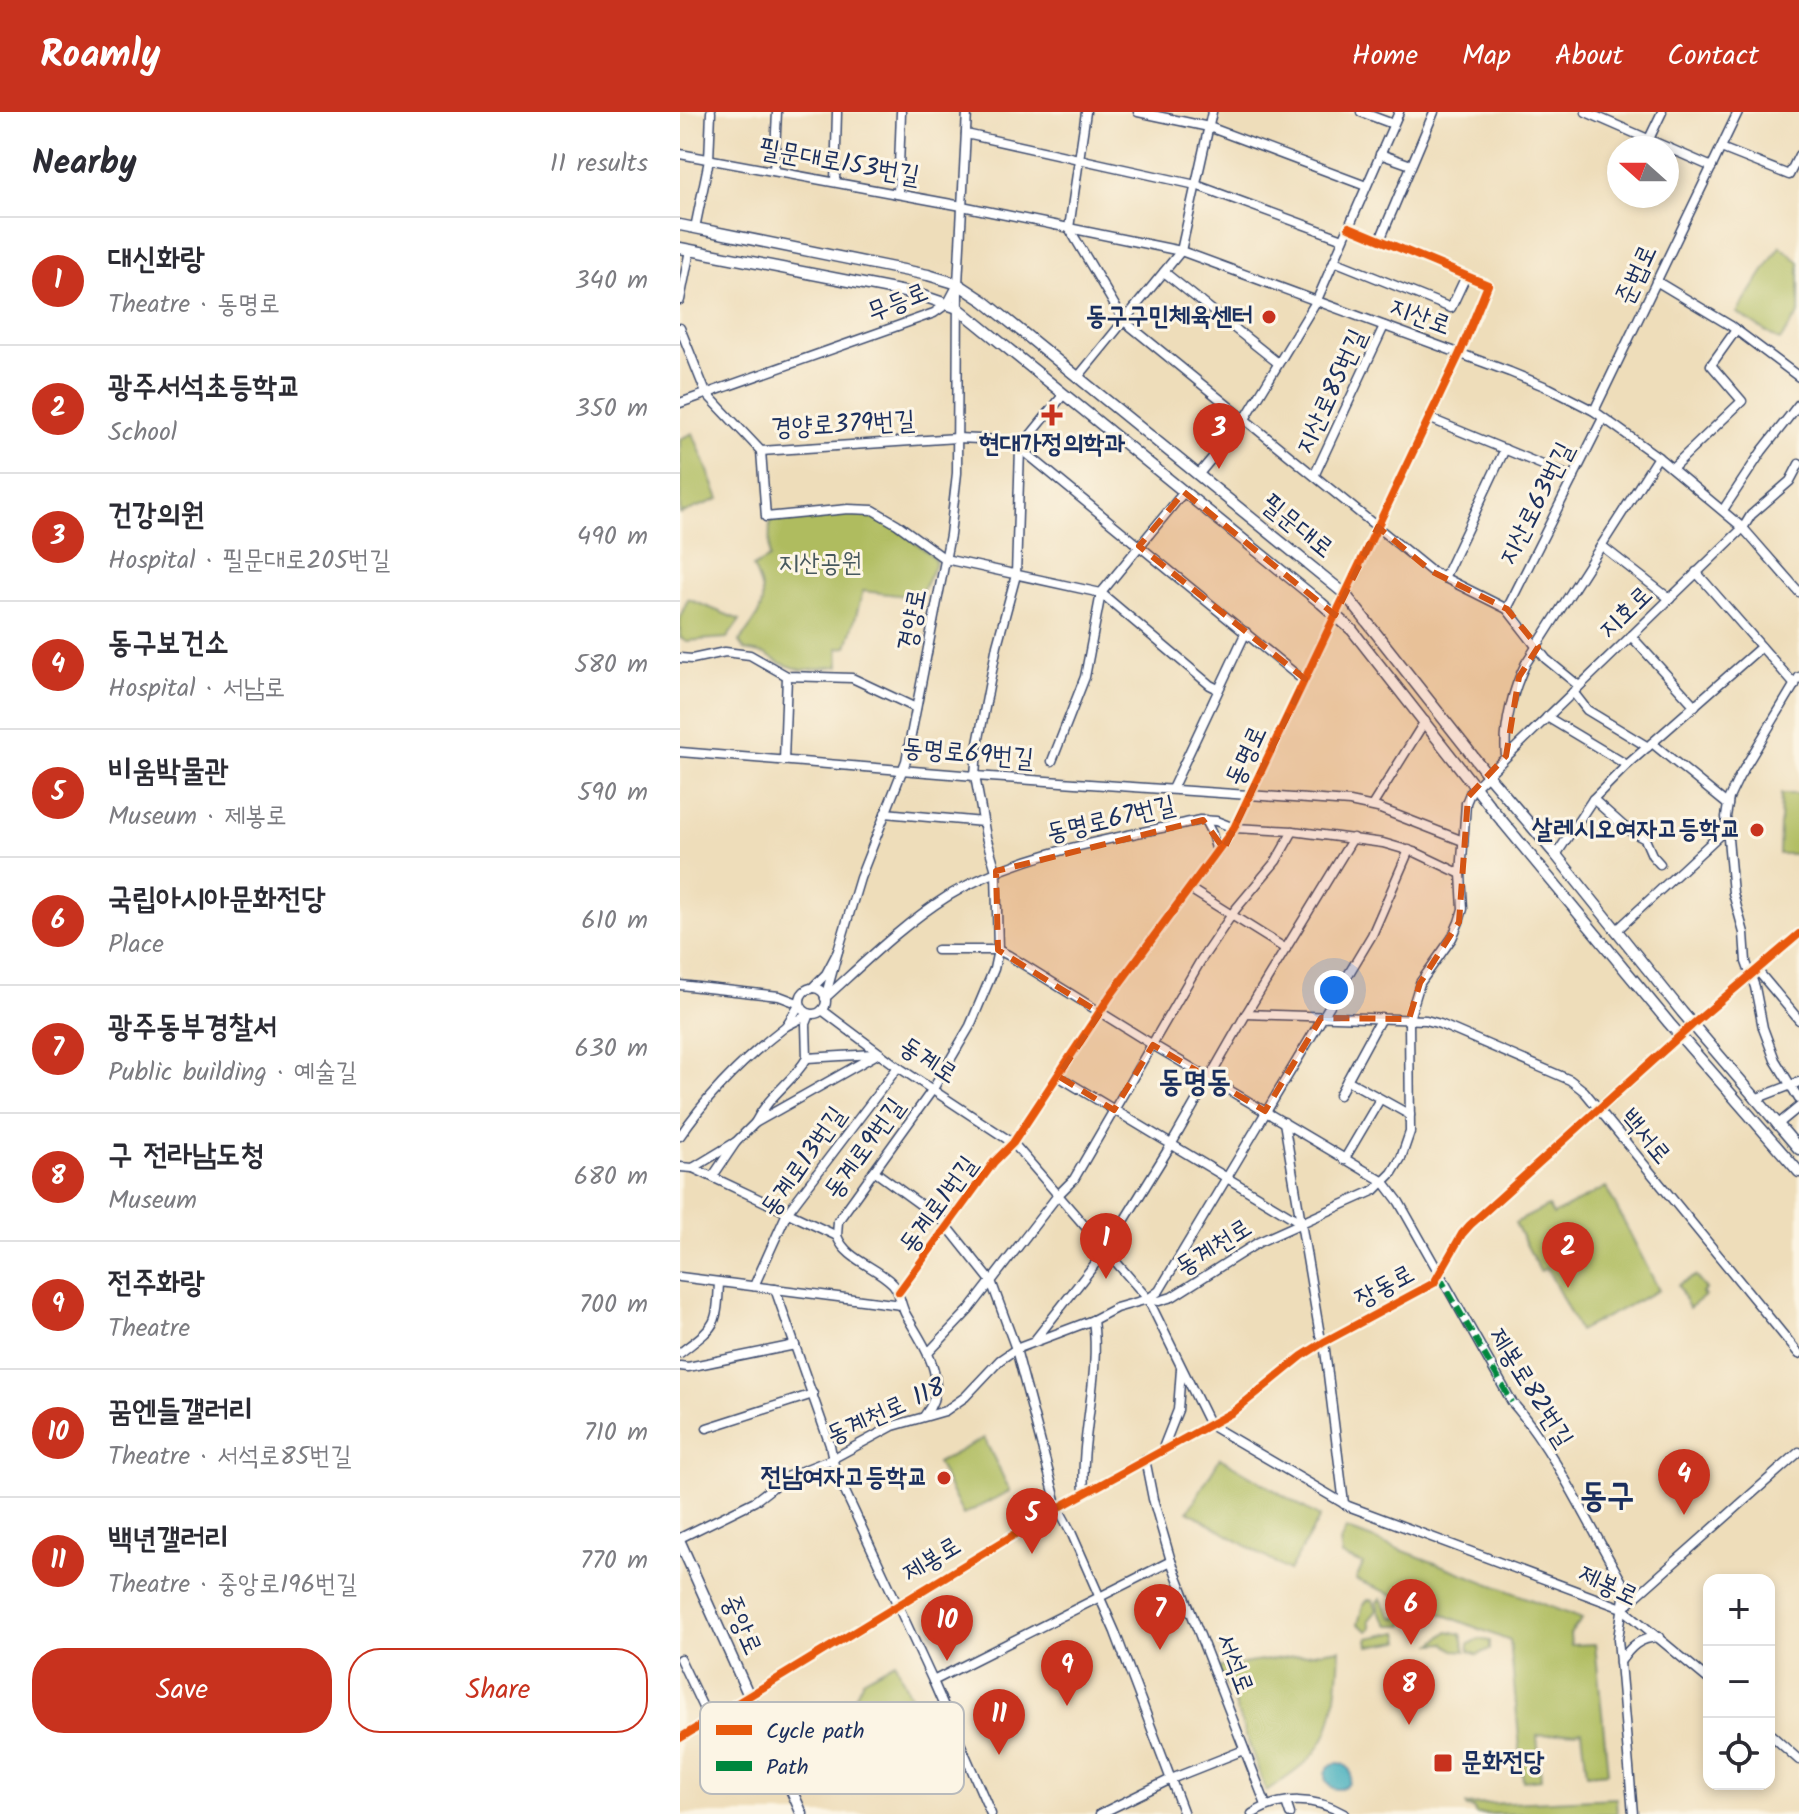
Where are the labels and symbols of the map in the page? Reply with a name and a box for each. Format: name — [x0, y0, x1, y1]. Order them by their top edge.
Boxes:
street label: 필문대로153번길 — [755, 128, 923, 198]
north arrow — [1607, 136, 1679, 208]
street label: 준법로 — [1605, 238, 1669, 312]
street label: 무등로 — [861, 272, 935, 334]
street label: 지산로 — [1383, 287, 1457, 347]
place label: 동구구민체육센터 — [1086, 296, 1253, 338]
marker: 동구구민체육센터 — [1260, 308, 1278, 326]
street label: 지산로85번길 — [1285, 322, 1379, 462]
street label: 경양로379번길 — [770, 400, 916, 450]
pin: 3 — [1193, 403, 1245, 469]
marker: 현대가정의학과 — [1041, 404, 1063, 426]
place label: 현대가정의학과 — [979, 424, 1125, 466]
street label: 지산로63번길 — [1488, 435, 1586, 573]
street label: 필문대로 — [1251, 484, 1343, 570]
park label: 지산공원 — [778, 543, 862, 585]
street label: 지호로 — [1589, 576, 1663, 650]
street label: 경양로 — [886, 585, 940, 655]
street label: 동명로 — [1215, 719, 1279, 793]
street label: 동명로69번길 — [901, 727, 1036, 781]
street label: 동명로67번길 — [1042, 785, 1180, 855]
place label: 살레시오여자고등학교 — [1532, 809, 1741, 851]
marker: 살레시오여자고등학교 — [1748, 821, 1766, 839]
your location — [1314, 970, 1354, 1010]
street label: 동계로 — [890, 1026, 966, 1096]
district label: 동명동 — [1159, 1059, 1231, 1107]
street label: 동계로9번길 — [814, 1089, 917, 1209]
street label: 동계로13번길 — [750, 1098, 858, 1226]
street label: 백서로 — [1609, 1099, 1681, 1175]
street label: 동계로1번길 — [889, 1147, 989, 1263]
street label: 동계천로 — [1167, 1208, 1261, 1288]
pin: 1 — [1080, 1213, 1132, 1279]
pin: 2 — [1542, 1222, 1594, 1288]
street label: 장동로 — [1347, 1254, 1423, 1320]
street label: 제봉로82번길 — [1476, 1319, 1584, 1457]
street label: 동계천로 118 — [820, 1367, 952, 1457]
pin: 4 — [1658, 1449, 1710, 1515]
place label: 전남여자고등학교 — [761, 1457, 928, 1499]
marker: 전남여자고등학교 — [935, 1469, 953, 1487]
district label: 동구 — [1580, 1470, 1634, 1524]
pin: 5 — [1006, 1488, 1058, 1554]
street label: 제봉로 — [894, 1526, 970, 1594]
street label: 제봉로 — [1571, 1554, 1645, 1618]
pin: 6 — [1385, 1579, 1437, 1645]
pin: 7 — [1134, 1584, 1186, 1650]
street label: 중앙로 — [709, 1588, 773, 1662]
pin: 10 — [921, 1595, 973, 1661]
street label: 서석로 — [1203, 1627, 1265, 1701]
pin: 9 — [1041, 1640, 1093, 1706]
pin: 8 — [1383, 1659, 1435, 1725]
pin: 11 — [973, 1689, 1025, 1755]
legend — [700, 1702, 964, 1794]
text: Cycle path — [766, 1715, 865, 1750]
place label: 문화전당 — [1461, 1742, 1545, 1784]
text: Path — [766, 1751, 809, 1786]
marker: 문화전당 — [1432, 1752, 1454, 1774]

